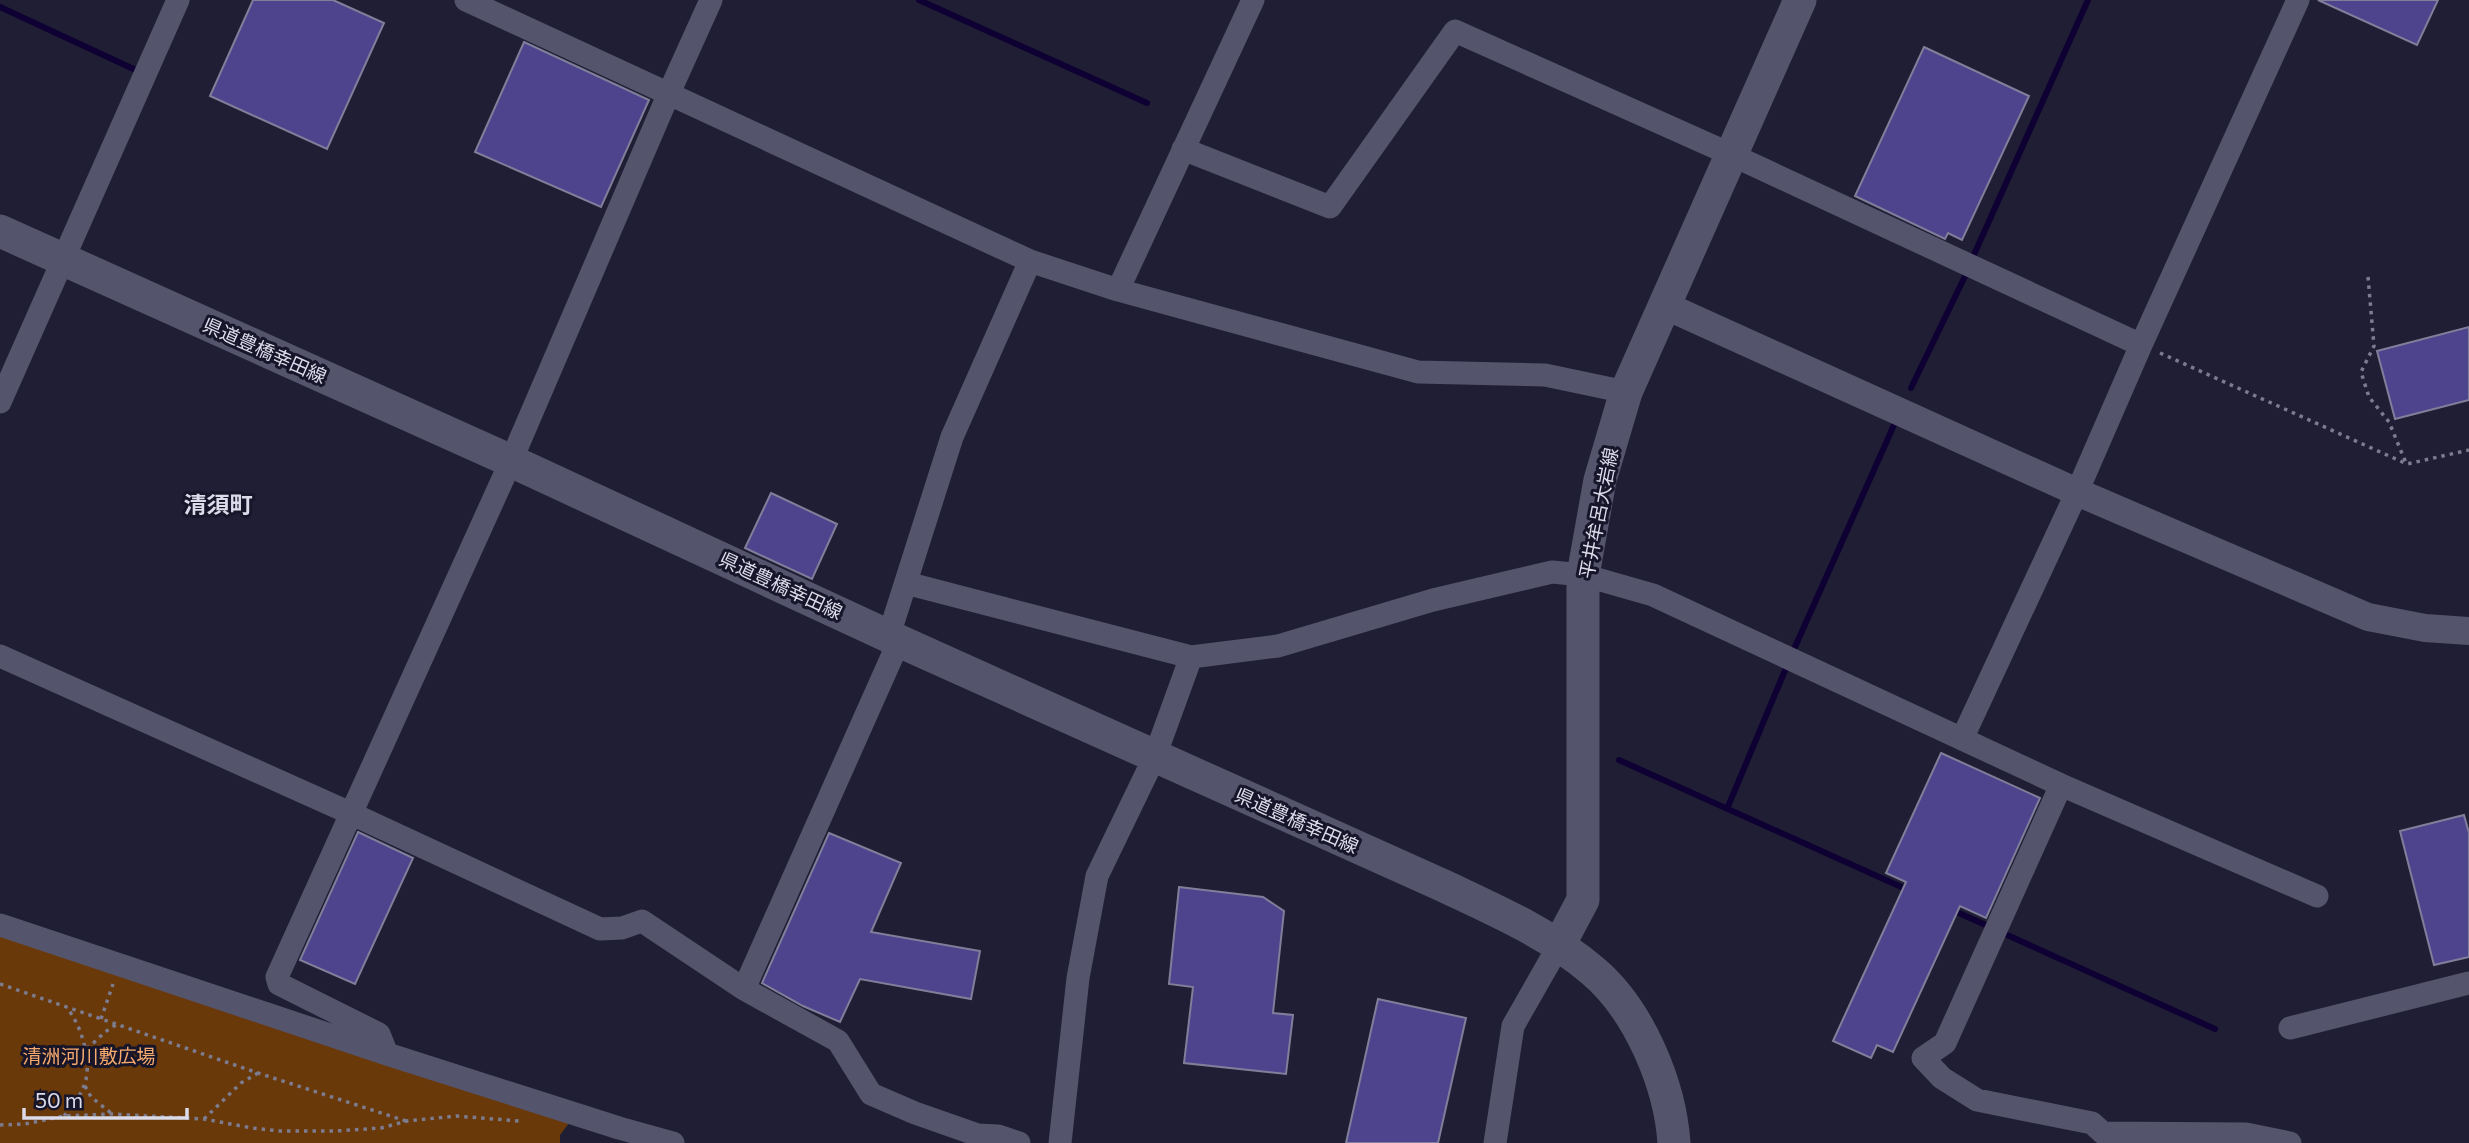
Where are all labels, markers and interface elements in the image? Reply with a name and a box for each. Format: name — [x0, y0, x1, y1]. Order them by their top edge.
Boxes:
street label: 県道豊橋幸田線 — [200, 312, 330, 388]
street label: 平井牟呂大岩線 — [1574, 446, 1622, 580]
district label: 清須町 — [184, 490, 253, 518]
street label: 県道豊橋幸田線 — [716, 546, 846, 624]
street label: 県道豊橋幸田線 — [1232, 782, 1362, 858]
park label: 清洲河川敷広場 — [22, 1044, 156, 1067]
scale bar — [24, 1076, 187, 1120]
text: 50 m — [35, 1087, 83, 1112]

